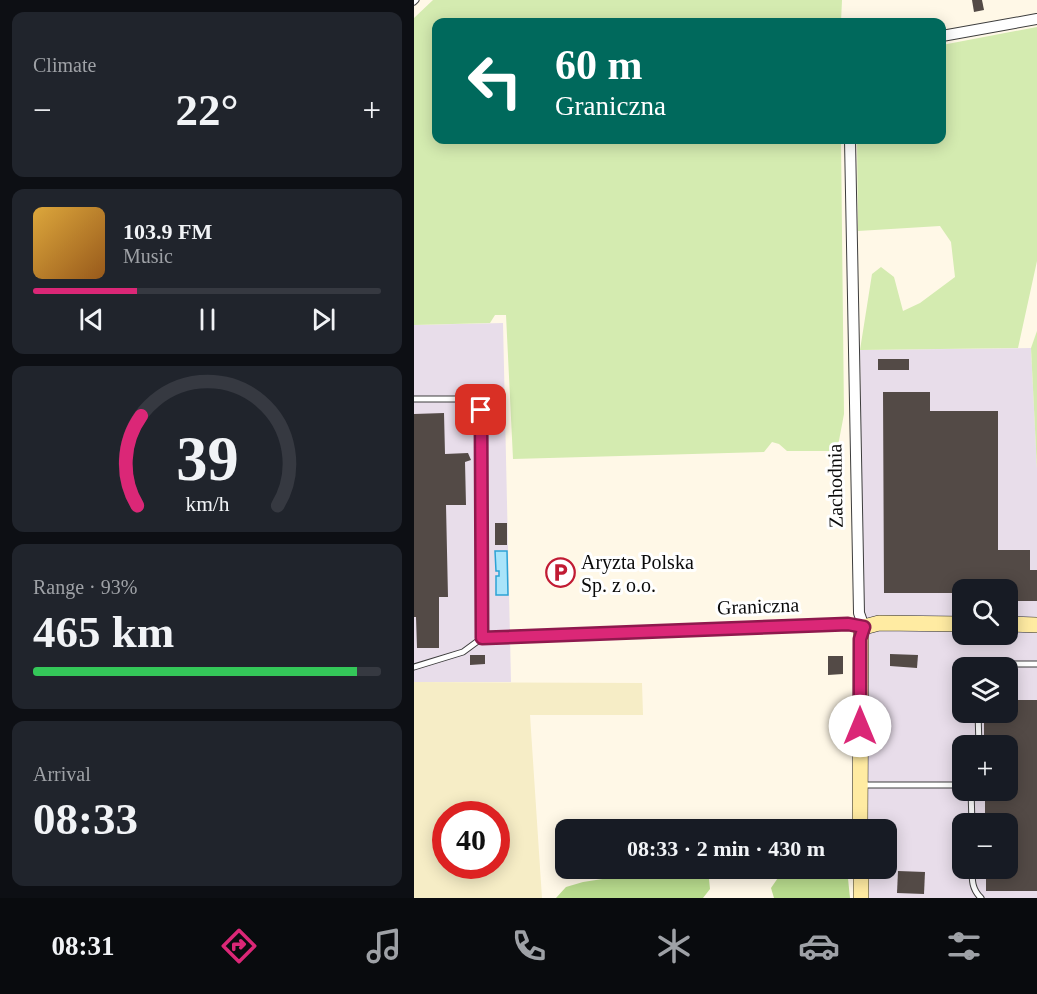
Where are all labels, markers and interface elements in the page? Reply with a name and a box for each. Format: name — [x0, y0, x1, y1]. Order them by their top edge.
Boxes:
icon: left — [456, 42, 534, 120]
text: 60 m — [555, 42, 643, 88]
text: Climate — [33, 54, 96, 76]
text: 22° — [176, 85, 239, 135]
text: Graniczna — [555, 91, 666, 121]
text: − — [33, 92, 52, 128]
text: + — [362, 92, 381, 128]
text: 103.9 FM — [123, 219, 212, 244]
text: Music — [123, 245, 173, 267]
icon: previous — [75, 303, 108, 336]
icon: pause — [191, 303, 224, 336]
icon: next — [307, 303, 340, 336]
pin — [455, 384, 506, 435]
icon: arrive — [464, 393, 497, 426]
text: 39 — [176, 424, 238, 493]
street label: Zachodnia — [823, 443, 847, 528]
text: km/h — [185, 492, 229, 516]
place label: Aryzta Polska Sp. z o.o. — [581, 551, 694, 597]
parking icon: Aryzta Polska Sp. z o.o. — [544, 557, 576, 589]
text: Range · 93% — [33, 576, 137, 598]
map controls — [952, 579, 1018, 879]
button: search — [952, 579, 1018, 645]
street label: Graniczna — [717, 594, 800, 618]
text: 465 km — [33, 607, 174, 657]
button: layers — [952, 657, 1018, 723]
position arrow — [828, 694, 892, 758]
button: + — [952, 735, 1018, 801]
text: Arrival — [33, 763, 91, 785]
text: 08:33 — [33, 794, 138, 844]
speed limit sign: 40 — [432, 801, 510, 879]
button: − — [952, 813, 1018, 879]
text: 08:33 · 2 min · 430 m — [627, 836, 825, 861]
icon: directions — [218, 925, 260, 967]
icon: music — [363, 925, 405, 967]
icon: phone — [508, 925, 550, 967]
icon: climate — [653, 925, 695, 967]
icon: car — [798, 925, 840, 967]
icon: filters — [943, 925, 985, 967]
text: 08:31 — [52, 931, 115, 961]

